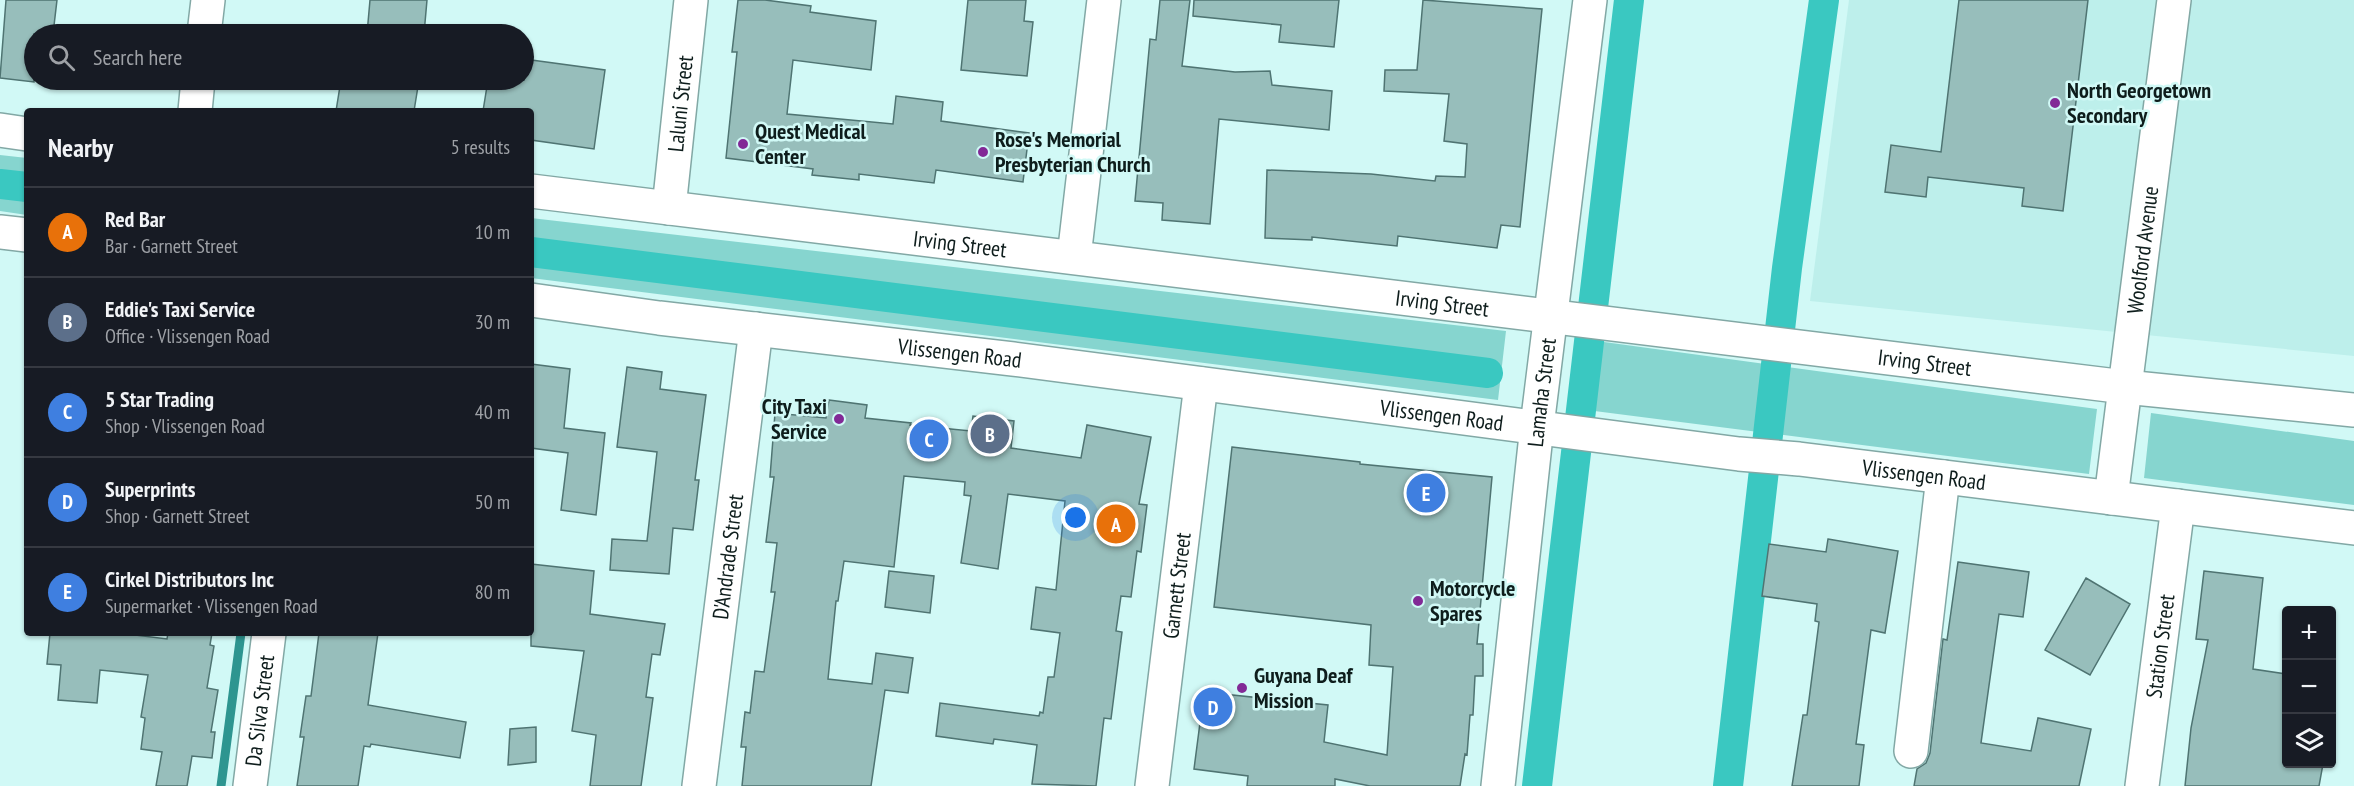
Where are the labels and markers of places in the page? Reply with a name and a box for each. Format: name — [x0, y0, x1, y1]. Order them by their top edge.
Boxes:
place label: North Georgetown Secondary — [2067, 76, 2211, 129]
marker: North Georgetown Secondary — [2048, 96, 2062, 110]
place label: Quest Medical Center — [755, 117, 867, 170]
place label: Rose's Memorial Presbyterian Church — [995, 125, 1151, 178]
marker: Quest Medical Center — [736, 137, 750, 151]
marker: Rose's Memorial Presbyterian Church — [976, 145, 990, 159]
place label: City Taxi Service — [762, 392, 827, 445]
marker: City Taxi Service — [832, 412, 846, 426]
pin: B — [970, 412, 1010, 456]
pin: C — [910, 416, 948, 462]
pin: E — [1406, 470, 1446, 516]
pin: A — [1096, 502, 1136, 546]
place label: Motorcycle Spares — [1430, 574, 1516, 627]
marker: Motorcycle Spares — [1411, 594, 1425, 608]
place label: Guyana Deaf Mission — [1254, 661, 1353, 714]
marker: Guyana Deaf Mission — [1235, 681, 1249, 695]
pin: D — [1194, 684, 1232, 730]

